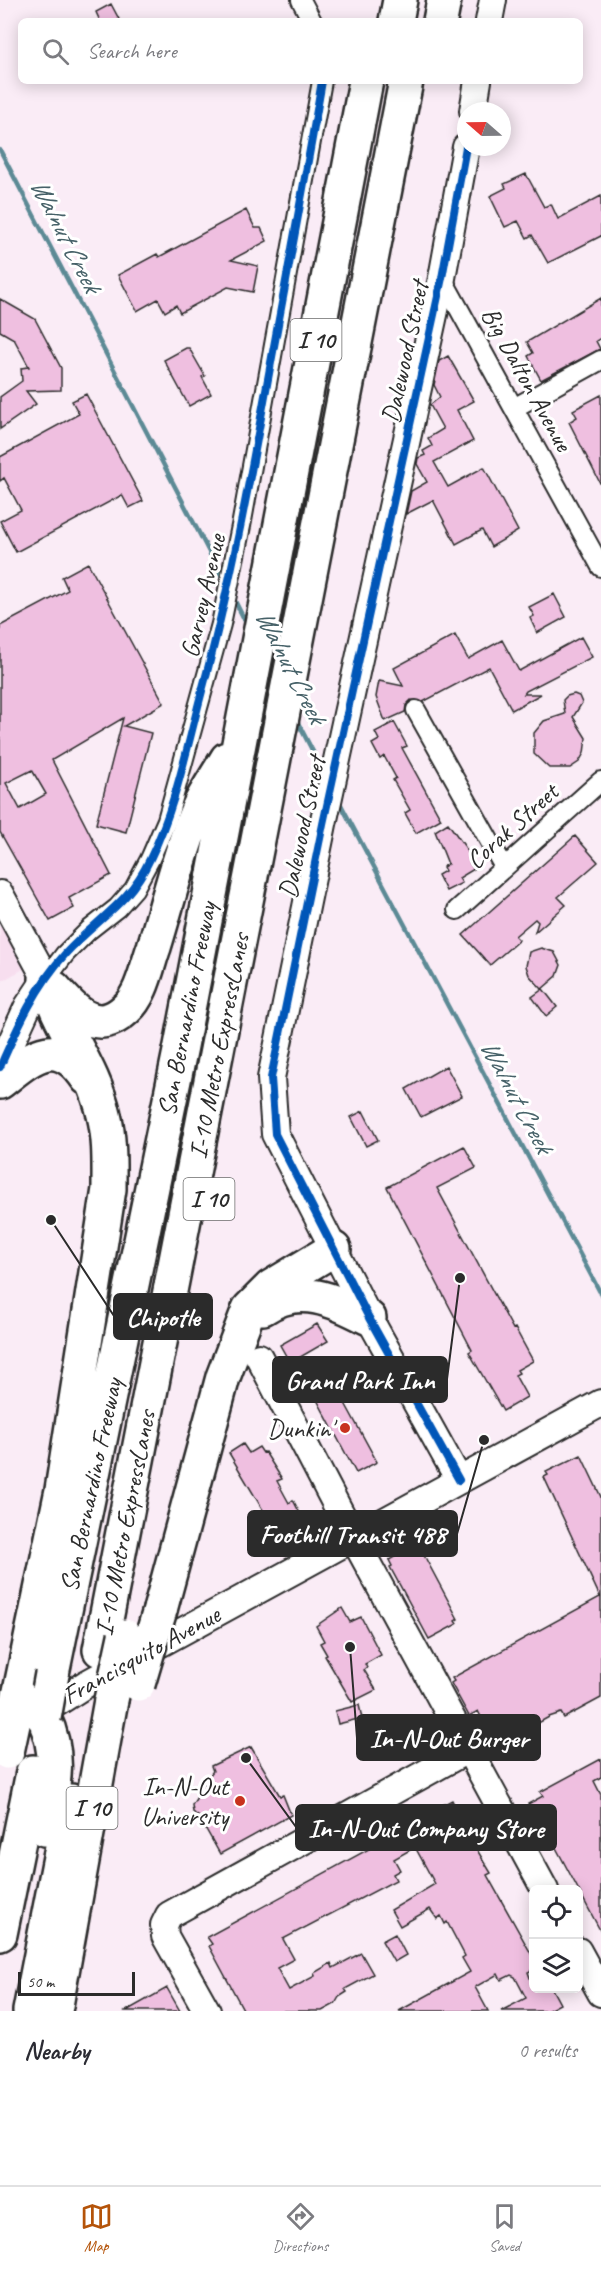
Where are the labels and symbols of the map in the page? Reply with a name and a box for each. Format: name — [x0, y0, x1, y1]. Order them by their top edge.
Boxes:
north arrow — [457, 102, 511, 156]
water label: Walnut Creek — [23, 172, 111, 301]
street label: Dalewood Street — [374, 275, 437, 426]
street label: Big Dalton Avenue — [474, 301, 581, 458]
road number: I 10 — [290, 319, 342, 361]
street label: Garvey Avenue — [173, 530, 234, 661]
water label: Walnut Creek — [248, 603, 336, 732]
street label: Dalewood Street — [271, 750, 334, 901]
street label: Corak Street — [459, 774, 567, 876]
street label: San Bernardino Freeway — [150, 897, 224, 1119]
street label: I-10 Metro ExpressLanes — [181, 929, 257, 1161]
water label: Walnut Creek — [473, 1034, 563, 1162]
road number: I 10 — [184, 1178, 234, 1220]
callout: Chipotle — [114, 1294, 212, 1339]
text: Chipotle — [126, 1300, 202, 1334]
callout: Grand Park Inn — [273, 1357, 447, 1402]
text: Grand Park Inn — [285, 1363, 436, 1397]
street label: San Bernardino Freeway — [52, 1373, 130, 1595]
street label: I-10 Metro ExpressLanes — [87, 1406, 163, 1638]
place label: Dunkin' — [268, 1412, 338, 1445]
marker: Dunkin' — [338, 1421, 352, 1435]
callout: Foothill Transit 488 — [248, 1511, 457, 1556]
text: Foothill Transit 488 — [260, 1517, 449, 1551]
street label: Francisquito Avenue — [56, 1597, 227, 1712]
callout: In-N-Out Burger — [357, 1715, 540, 1760]
text: In-N-Out Burger — [370, 1721, 532, 1755]
place label: In-N-Out University — [141, 1770, 230, 1833]
road number: I 10 — [66, 1787, 118, 1829]
marker: In-N-Out University — [233, 1794, 247, 1808]
callout: In-N-Out Company Store — [296, 1805, 556, 1850]
text: In-N-Out Company Store — [308, 1811, 546, 1845]
scale bar — [18, 1969, 135, 1996]

